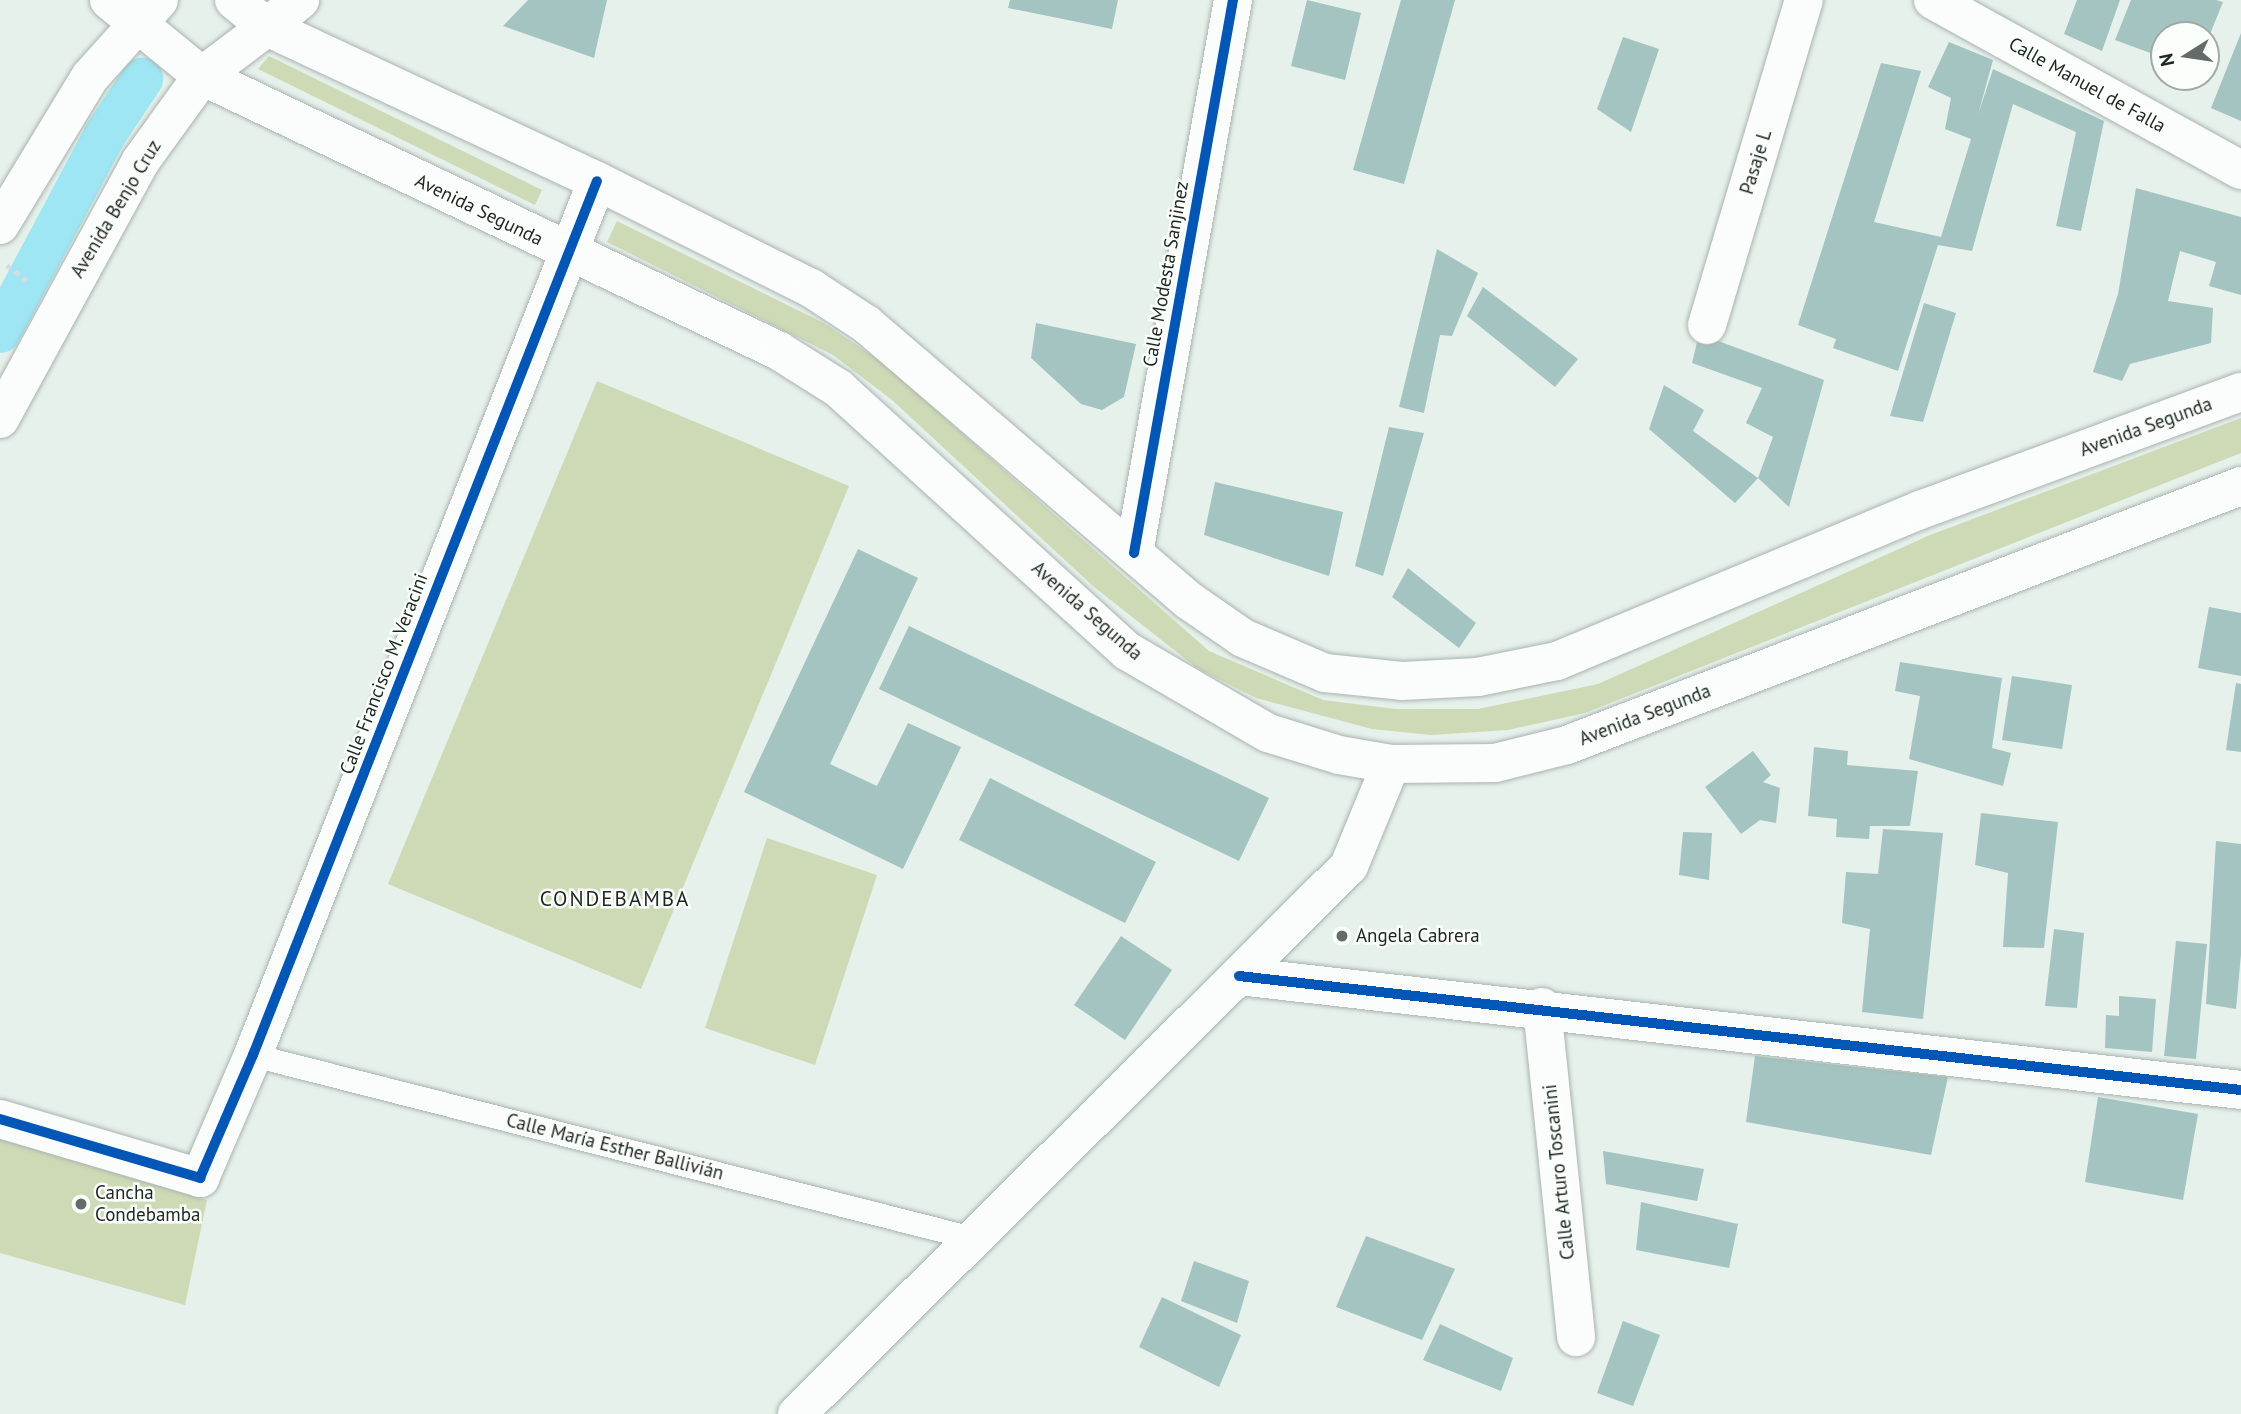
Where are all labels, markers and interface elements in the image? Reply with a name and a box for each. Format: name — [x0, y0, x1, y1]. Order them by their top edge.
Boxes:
north arrow — [2150, 21, 2220, 91]
street label: Calle Manuel de Falla — [2005, 32, 2169, 138]
text: N — [2153, 51, 2179, 69]
street label: Pasaje L — [1735, 127, 1777, 197]
street label: Avenida Benjo Cruz — [66, 136, 166, 282]
street label: Avenida Segunda — [411, 169, 547, 251]
street label: Calle Modesta Sanjinez — [1138, 179, 1194, 369]
street label: Avenida Segunda — [2077, 392, 2215, 462]
street label: Avenida Segunda — [1027, 557, 1147, 665]
street label: Calle Francisco M. Veracini — [335, 569, 433, 779]
street label: Avenida Segunda — [1576, 679, 1714, 751]
district label: CONDEBAMBA — [541, 886, 689, 912]
place label: Angela Cabrera — [1356, 925, 1480, 947]
marker: Angela Cabrera — [1334, 928, 1350, 944]
street label: Calle Arturo Toscanini — [1538, 1083, 1580, 1261]
street label: Calle María Esther Ballivián — [504, 1109, 726, 1185]
place label: Cancha Condebamba — [95, 1182, 200, 1226]
marker: Cancha Condebamba — [73, 1196, 89, 1212]

